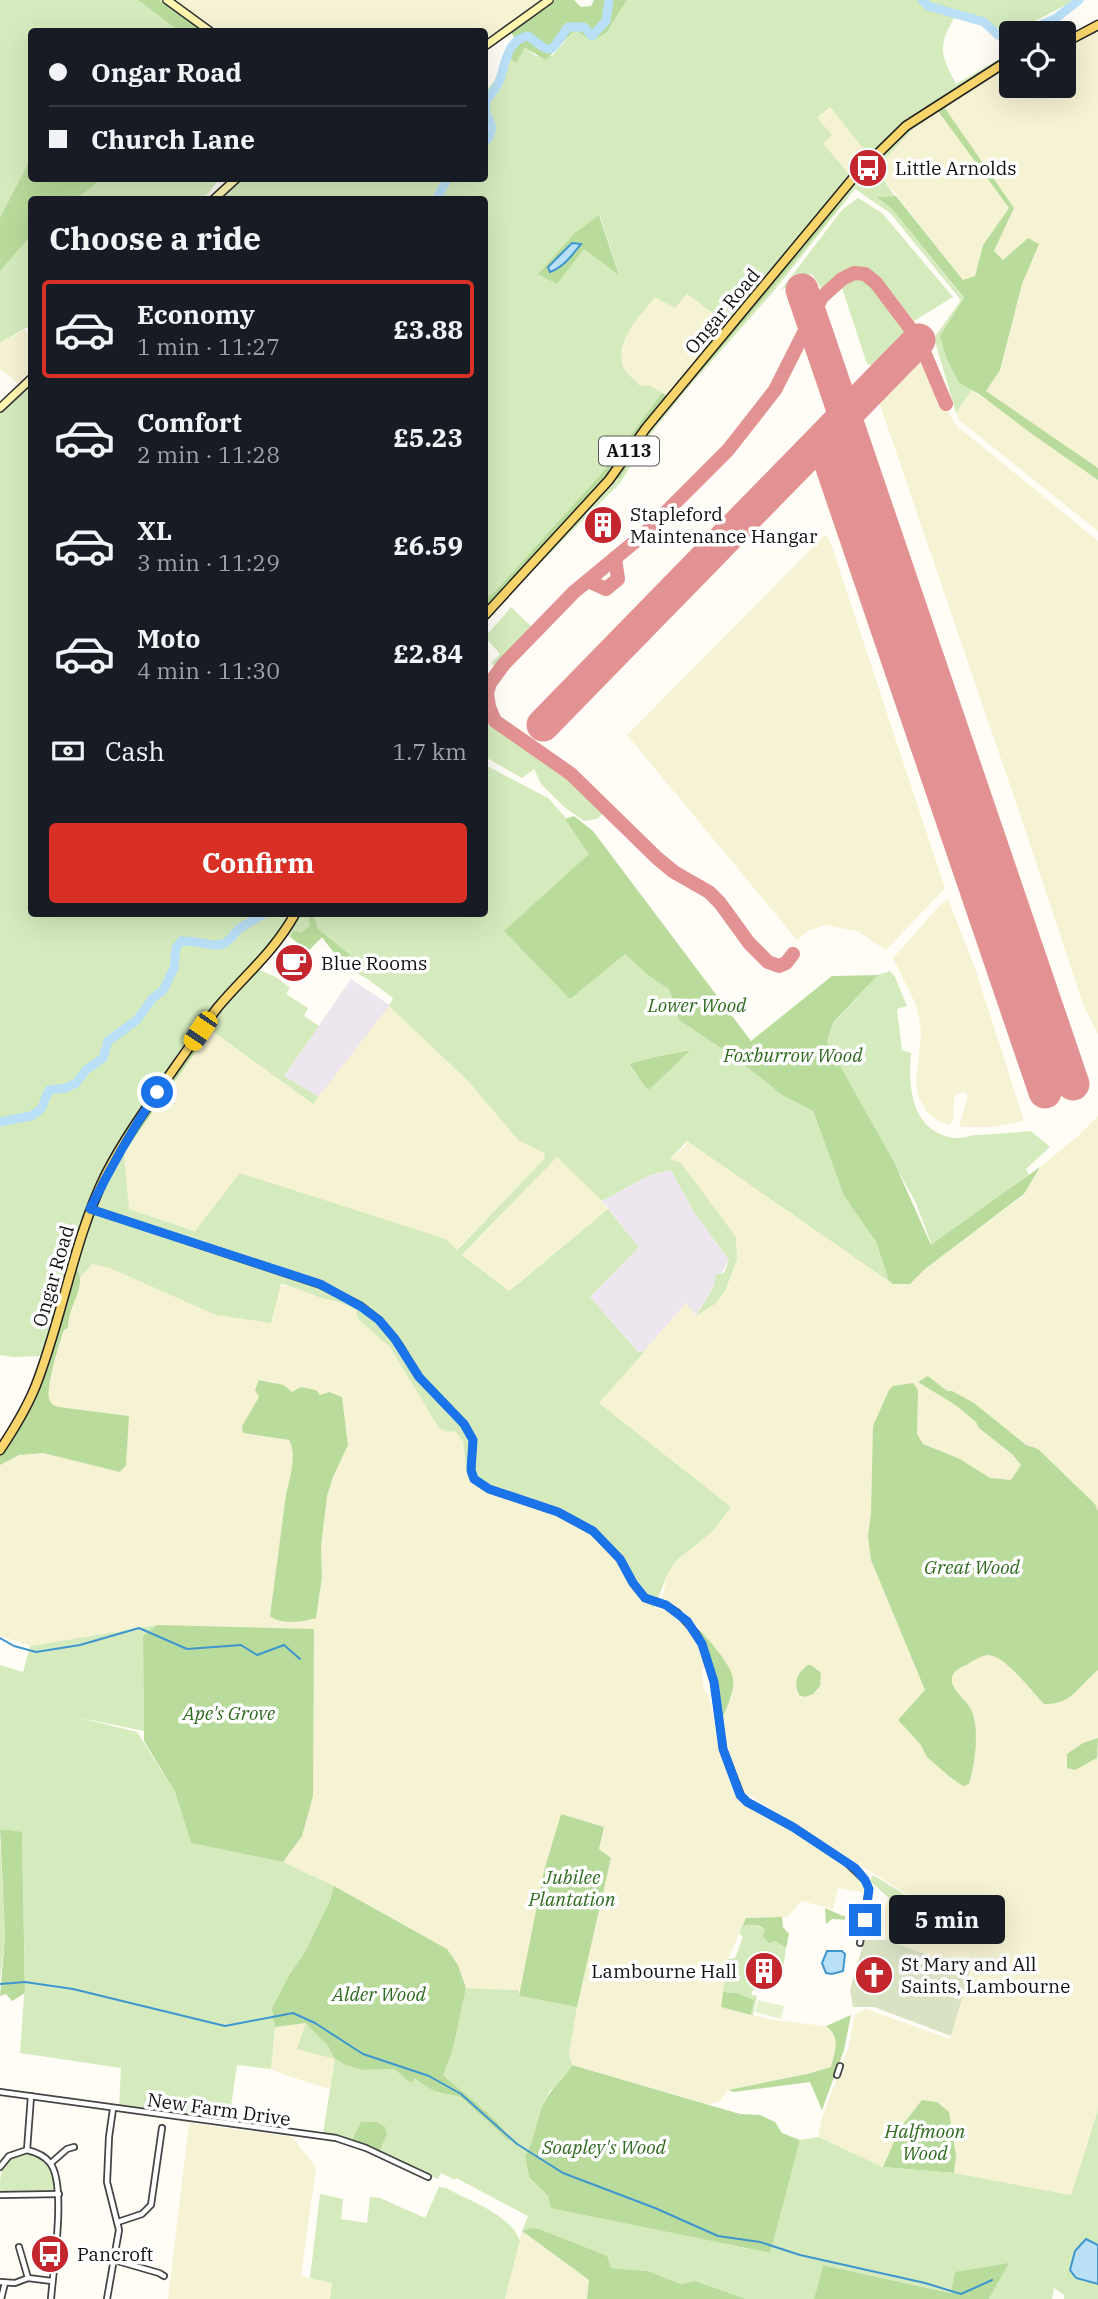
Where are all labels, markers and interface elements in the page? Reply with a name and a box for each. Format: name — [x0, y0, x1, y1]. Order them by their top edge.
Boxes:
map controls — [999, 21, 1076, 98]
button: locate — [999, 21, 1076, 98]
text: Ongar Road — [91, 55, 242, 89]
text: Church Lane — [91, 122, 255, 156]
bus stop icon: Little Arnolds — [847, 147, 889, 189]
place label: Little Arnolds — [895, 156, 1017, 180]
text: Choose a ride — [49, 217, 261, 259]
street label: Ongar Road — [679, 263, 765, 359]
text: Economy — [137, 297, 255, 331]
icon: car — [53, 298, 116, 361]
text: £3.88 — [393, 312, 463, 346]
text: 1 min · 11:27 — [137, 331, 280, 361]
text: Comfort — [137, 405, 242, 439]
icon: car — [53, 406, 116, 469]
text: £5.23 — [393, 420, 463, 454]
road number: A113 — [599, 436, 659, 466]
text: 2 min · 11:28 — [137, 439, 280, 469]
place label: Stapleford Maintenance Hangar — [630, 502, 818, 548]
building icon: Stapleford Maintenance Hangar — [582, 504, 624, 546]
text: XL — [137, 513, 172, 547]
icon: car — [53, 514, 116, 577]
text: £6.59 — [393, 528, 463, 562]
text: 3 min · 11:29 — [137, 547, 280, 577]
text: Moto — [137, 621, 200, 655]
icon: car — [53, 622, 116, 685]
text: £2.84 — [393, 636, 463, 670]
text: 4 min · 11:30 — [137, 655, 280, 685]
icon: cash — [49, 732, 87, 770]
text: Cash — [105, 734, 165, 768]
text: 1.7 km — [393, 736, 467, 766]
button: Confirm — [49, 823, 467, 903]
cafe icon: Blue Rooms — [273, 942, 315, 984]
place label: Blue Rooms — [321, 951, 427, 975]
park label: Lower Wood — [647, 993, 747, 1017]
car — [180, 1008, 221, 1054]
park label: Foxburrow Wood — [723, 1043, 863, 1067]
route start — [141, 1076, 173, 1108]
street label: Ongar Road — [27, 1222, 79, 1330]
park label: Great Wood — [924, 1555, 1021, 1579]
park label: Ape's Grove — [181, 1701, 276, 1725]
park label: Jubilee Plantation — [527, 1865, 616, 1911]
callout: 5 min — [890, 1896, 1005, 1944]
route end — [849, 1904, 881, 1936]
text: 5 min — [915, 1904, 979, 1934]
building icon: Lambourne Hall — [743, 1950, 785, 1992]
place label: St Mary and All Saints, Lambourne — [901, 1952, 1070, 1998]
church icon: St Mary and All Saints, Lambourne — [853, 1954, 895, 1996]
place label: Lambourne Hall — [591, 1959, 737, 1983]
park label: Alder Wood — [330, 1982, 427, 2006]
street label: New Farm Drive — [146, 2087, 292, 2131]
park label: Halfmoon Wood — [884, 2119, 966, 2165]
park label: Soapley's Wood — [541, 2135, 667, 2159]
bus stop icon: Pancroft — [29, 2233, 71, 2275]
place label: Pancroft — [77, 2242, 153, 2266]

